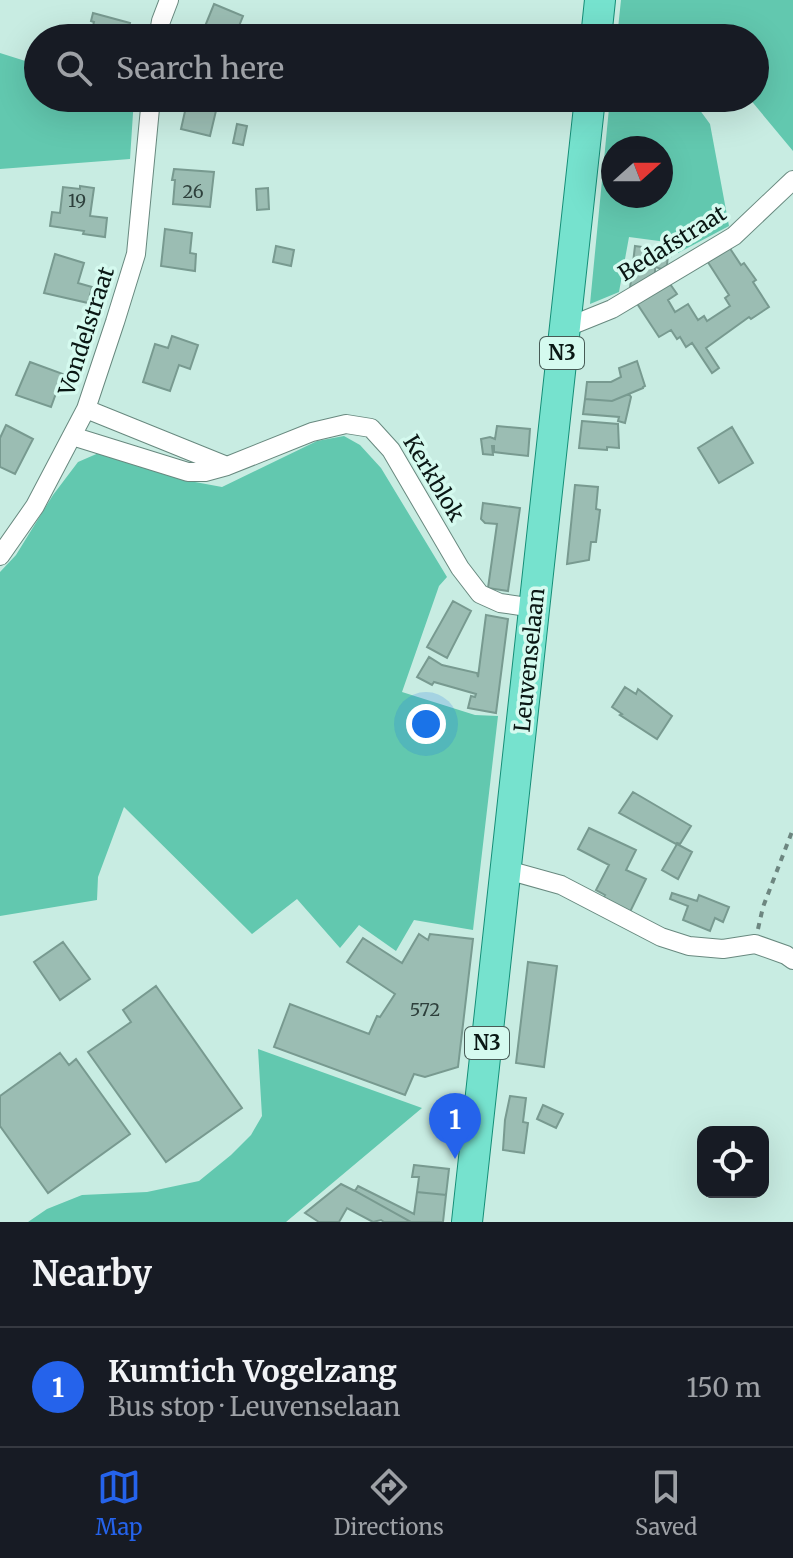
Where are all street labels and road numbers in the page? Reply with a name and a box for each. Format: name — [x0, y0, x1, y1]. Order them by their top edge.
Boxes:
street label: Bedafstraat — [613, 199, 731, 287]
street label: Vondelstraat — [52, 263, 120, 400]
road number: N3 — [540, 337, 584, 369]
street label: Kerkblok — [397, 430, 471, 526]
street label: Leuvenselaan — [508, 586, 551, 733]
road number: N3 — [465, 1027, 509, 1059]

